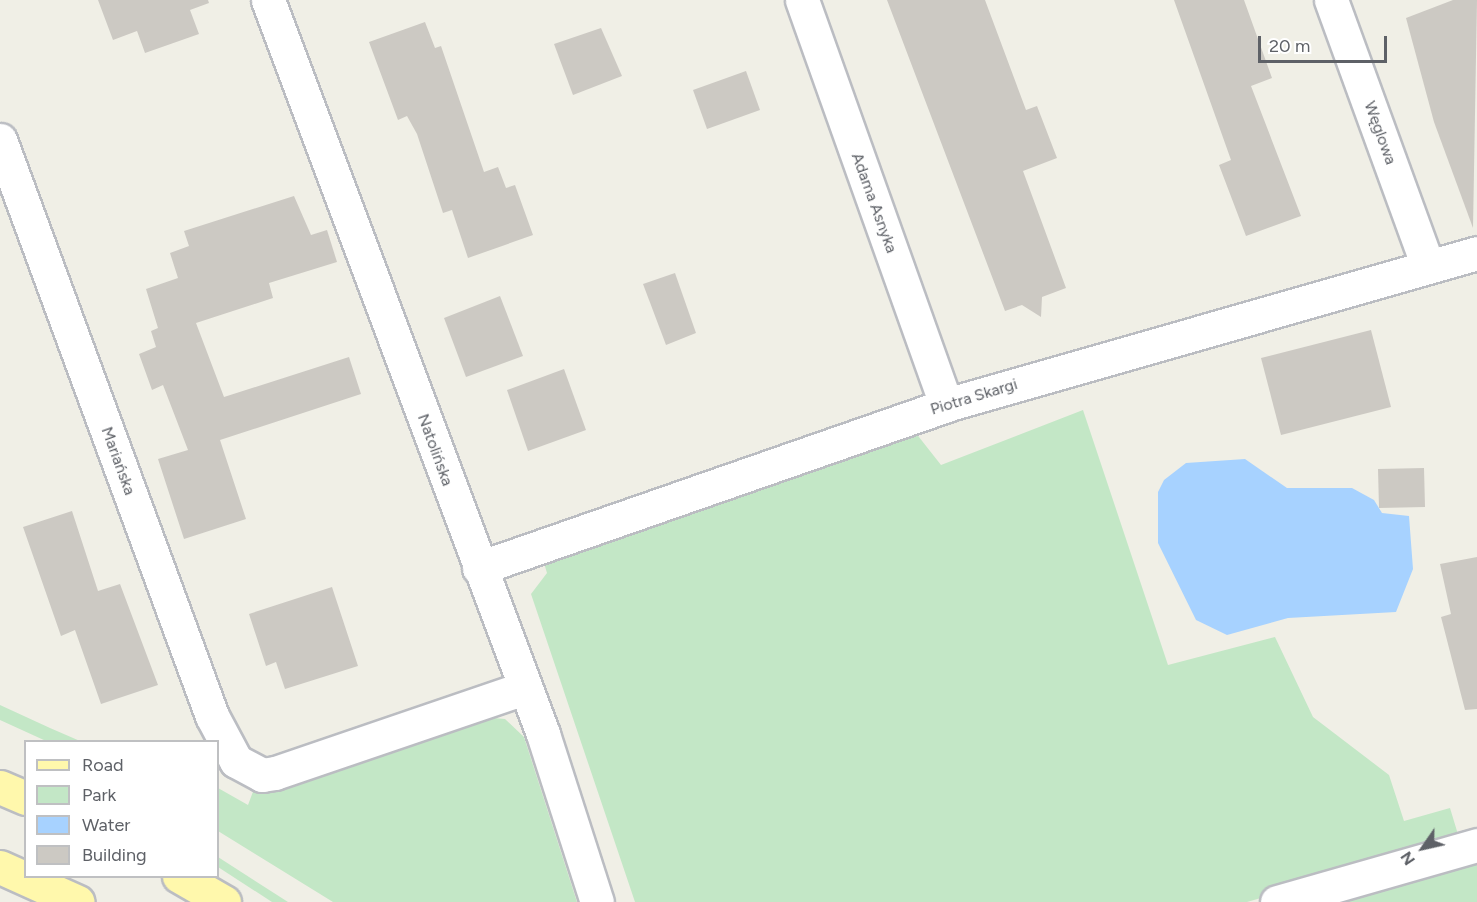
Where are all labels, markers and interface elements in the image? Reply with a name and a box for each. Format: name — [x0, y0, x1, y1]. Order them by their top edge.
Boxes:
scale bar — [1261, 24, 1390, 62]
text: 20 m — [1269, 35, 1310, 57]
street label: Węglowa — [1360, 99, 1400, 167]
street label: Adama Asnyka — [847, 150, 901, 256]
street label: Piotra Skargi — [928, 375, 1020, 419]
street label: Natolińska — [413, 411, 457, 489]
street label: Mariańska — [97, 424, 139, 498]
legend — [24, 740, 219, 878]
text: Road — [82, 754, 123, 776]
text: Park — [82, 784, 116, 806]
text: Water — [82, 814, 130, 836]
north arrow — [1393, 818, 1453, 878]
text: Building — [82, 844, 147, 866]
text: N — [1396, 848, 1419, 869]

